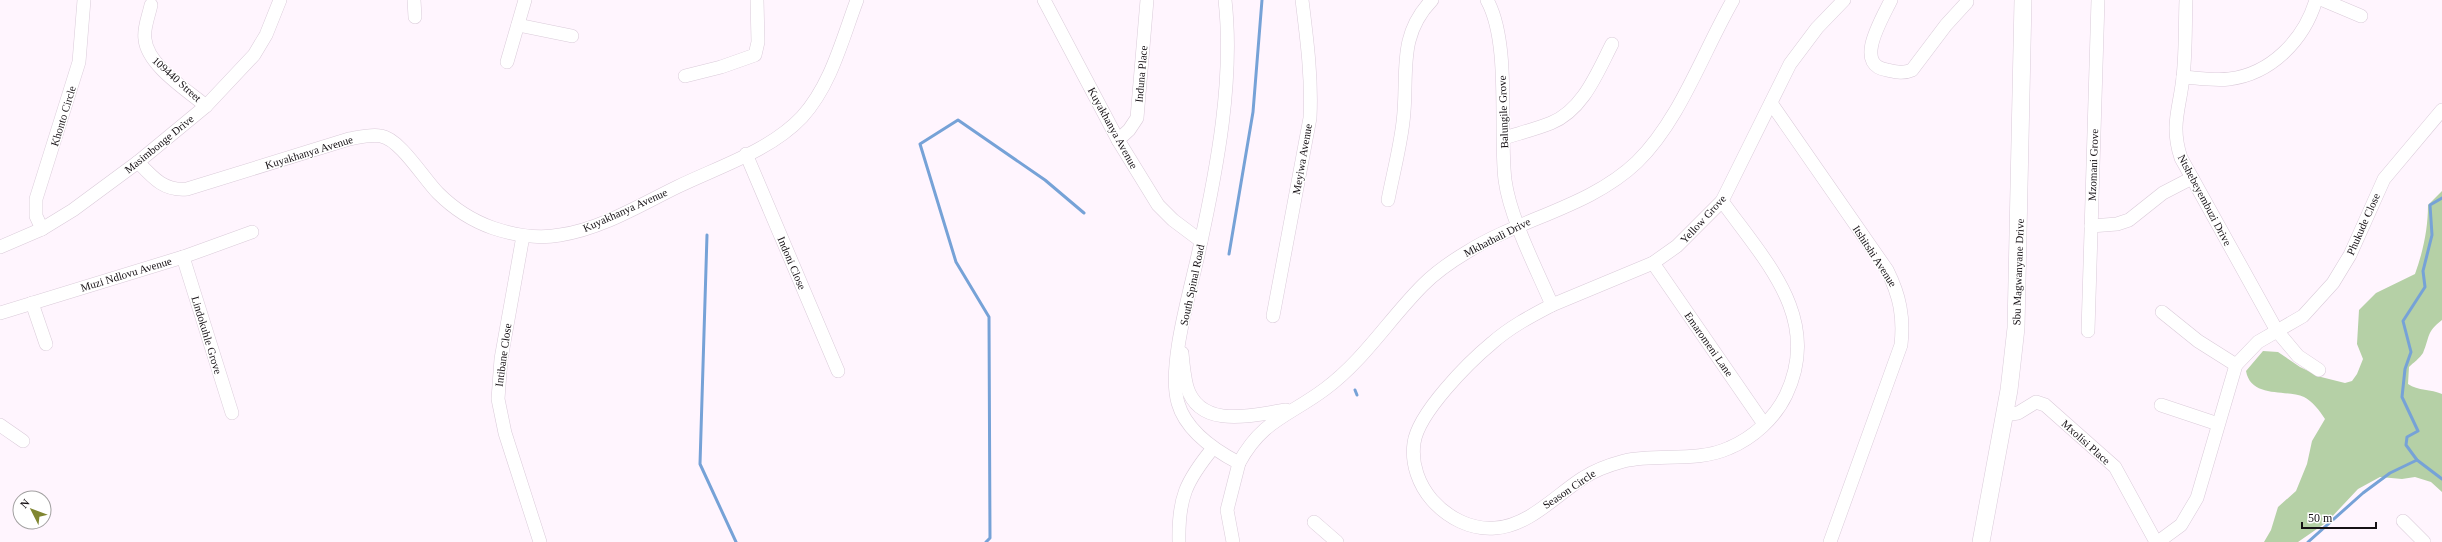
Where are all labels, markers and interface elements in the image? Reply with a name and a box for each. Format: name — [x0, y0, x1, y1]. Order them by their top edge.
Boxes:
street label: Induna Place — [1133, 45, 1149, 103]
street label: 109440 Street — [150, 54, 204, 104]
street label: Balungile Grove — [1496, 75, 1510, 149]
street label: Khonto Circle — [48, 84, 78, 148]
street label: Kuyakhanya Avenue — [1086, 85, 1140, 171]
street label: Masimbonge Drive — [122, 112, 196, 175]
street label: Meyiwa Avenue — [1290, 123, 1314, 195]
street label: Mzomani Grove — [2086, 129, 2100, 201]
street label: Kuyakhanya Avenue — [264, 133, 354, 171]
street label: Ntshebeyembuzi Drive — [2176, 152, 2234, 248]
street label: Kuyakhanya Avenue — [581, 186, 669, 234]
street label: Phukude Close — [2344, 191, 2382, 257]
street label: Yellow Grove — [1678, 192, 1728, 246]
street label: Mkhathali Drive — [1462, 215, 1532, 259]
street label: Sbu Magwanyane Drive — [2010, 218, 2026, 326]
street label: Itshitshi Avenue — [1851, 223, 1899, 289]
street label: Indoni Close — [775, 235, 809, 291]
street label: South Spinal Road — [1178, 243, 1207, 327]
street label: Muzi Ndlovu Avenue — [79, 254, 173, 294]
street label: Lindokuhle Grove — [189, 295, 225, 376]
street label: Emaromeni Lane — [1682, 309, 1736, 379]
street label: Intibane Close — [493, 322, 513, 387]
street label: Mxolisi Place — [2059, 417, 2113, 467]
street label: Season Circle — [1540, 467, 1598, 511]
north arrow — [12, 490, 52, 530]
text: N — [17, 496, 32, 510]
scale bar — [2302, 504, 2376, 530]
text: 50 m — [2308, 511, 2333, 525]

